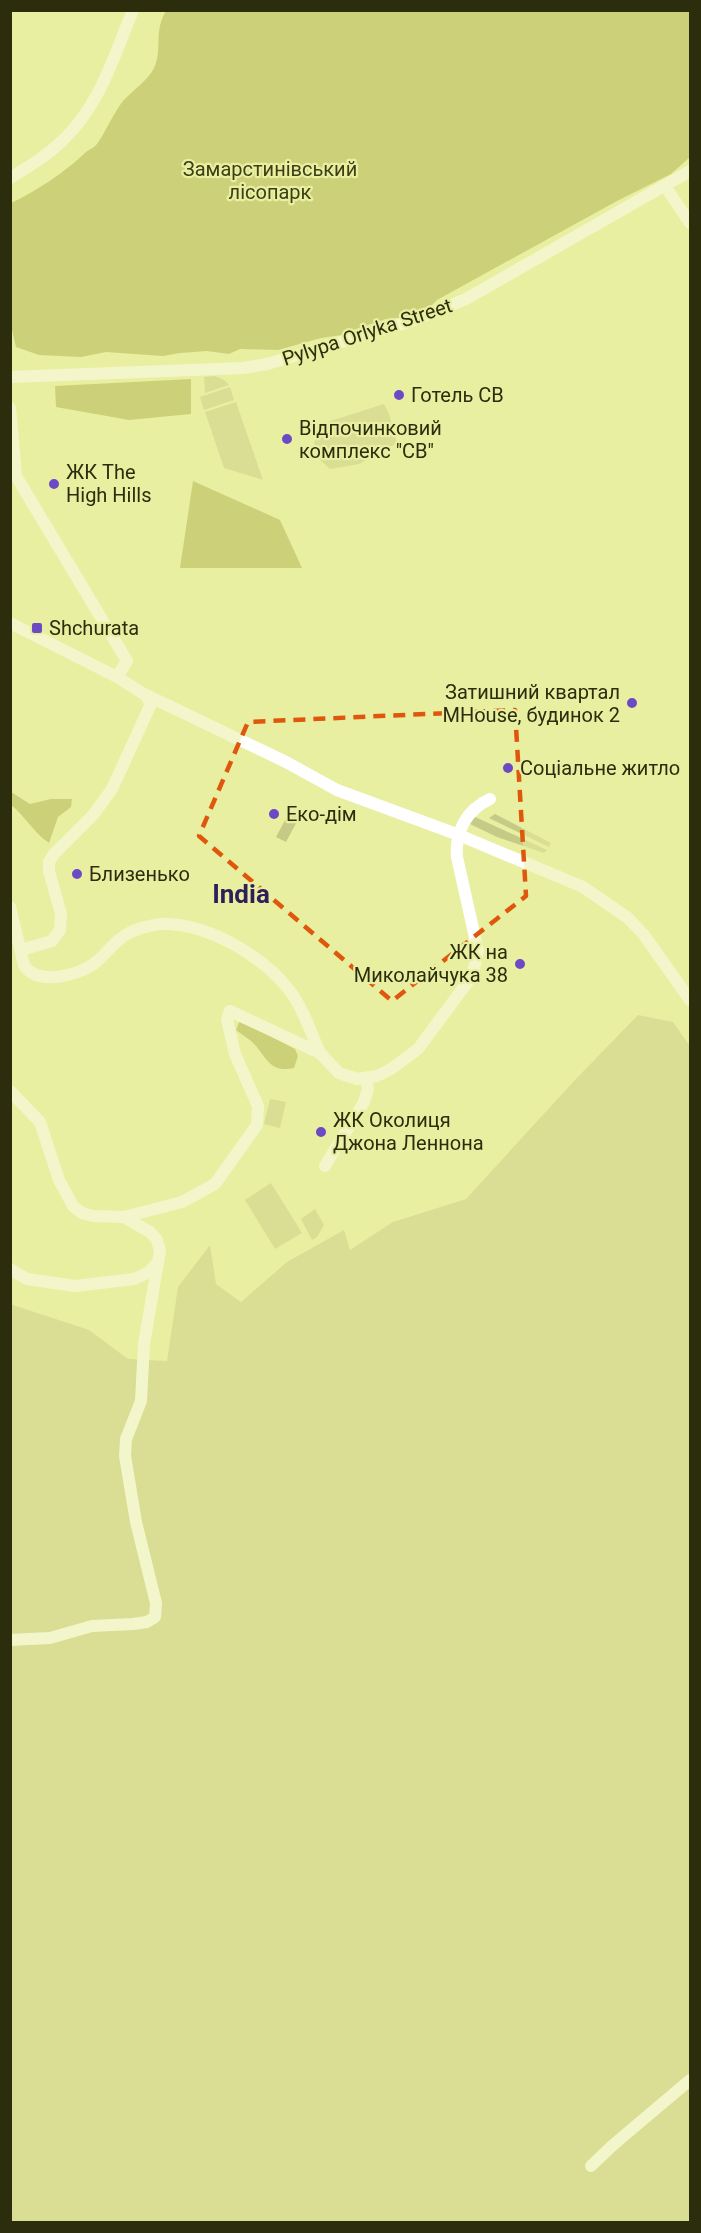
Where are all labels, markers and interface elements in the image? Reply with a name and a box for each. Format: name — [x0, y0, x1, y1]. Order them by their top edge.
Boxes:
park label: Замарстинівський лісопарк — [183, 157, 357, 204]
street label: Pylypa Orlyka Street — [279, 293, 455, 371]
place label: Готель СВ — [411, 383, 504, 407]
marker: Готель СВ — [392, 388, 406, 402]
place label: Відпочинковий комплекс "СВ" — [299, 416, 442, 463]
marker: Відпочинковий комплекс "СВ" — [280, 432, 294, 446]
place label: ЖК The High Hills — [66, 460, 152, 507]
marker: ЖК The High Hills — [47, 477, 61, 491]
place label: Shchurata — [49, 616, 139, 640]
marker: Shchurata — [30, 621, 44, 635]
place label: Затишний квартал MHouse, будинок 2 — [442, 680, 620, 727]
marker: Затишний квартал MHouse, будинок 2 — [625, 696, 639, 710]
place label: Соціальне житло — [520, 756, 680, 780]
marker: Соціальне житло — [501, 761, 515, 775]
place label: Еко-дім — [286, 802, 357, 826]
marker: Еко-дім — [267, 807, 281, 821]
place label: Близенько — [89, 862, 190, 886]
marker: Близенько — [70, 867, 84, 881]
district label: India — [212, 879, 270, 909]
place label: ЖК на Миколайчука 38 — [354, 940, 508, 987]
marker: ЖК на Миколайчука 38 — [513, 957, 527, 971]
place label: ЖК Околиця Джона Леннона — [333, 1108, 484, 1155]
marker: ЖК Околиця Джона Леннона — [314, 1125, 328, 1139]

